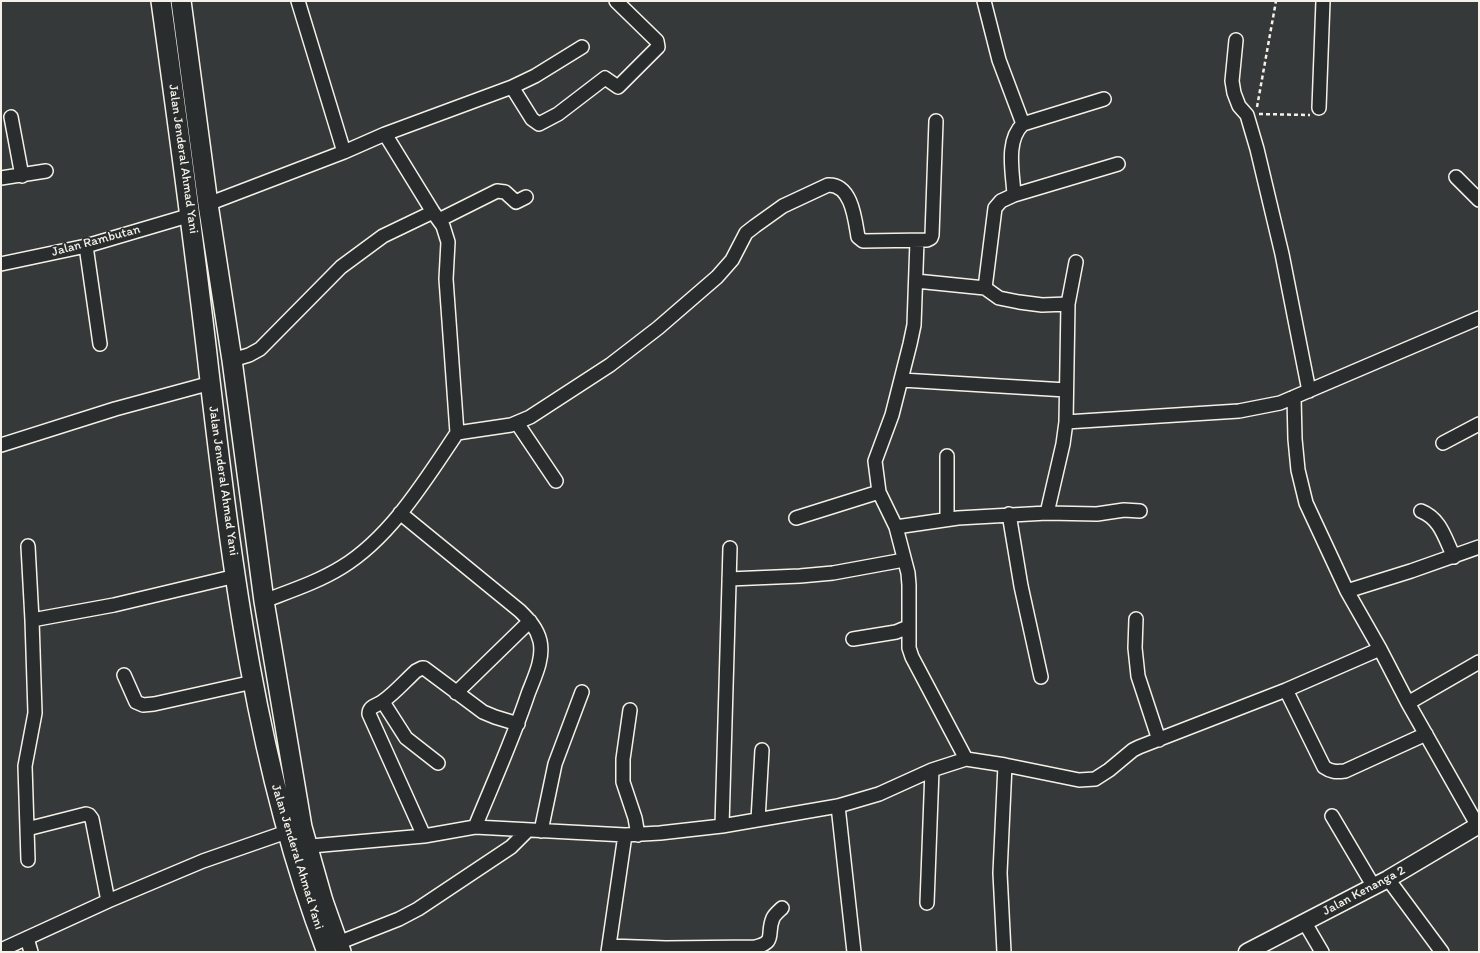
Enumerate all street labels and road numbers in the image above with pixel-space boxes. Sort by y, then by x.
street label: Jalan Jenderal Ahmad Yani [165,83,201,235]
street label: Jalan Rambutan [50,222,142,260]
street label: Jalan Jenderal Ahmad Yani [205,405,241,557]
street label: Jalan Jenderal Ahmad Yani [267,783,327,931]
street label: Jalan Kenanga 2 [1320,863,1408,919]

